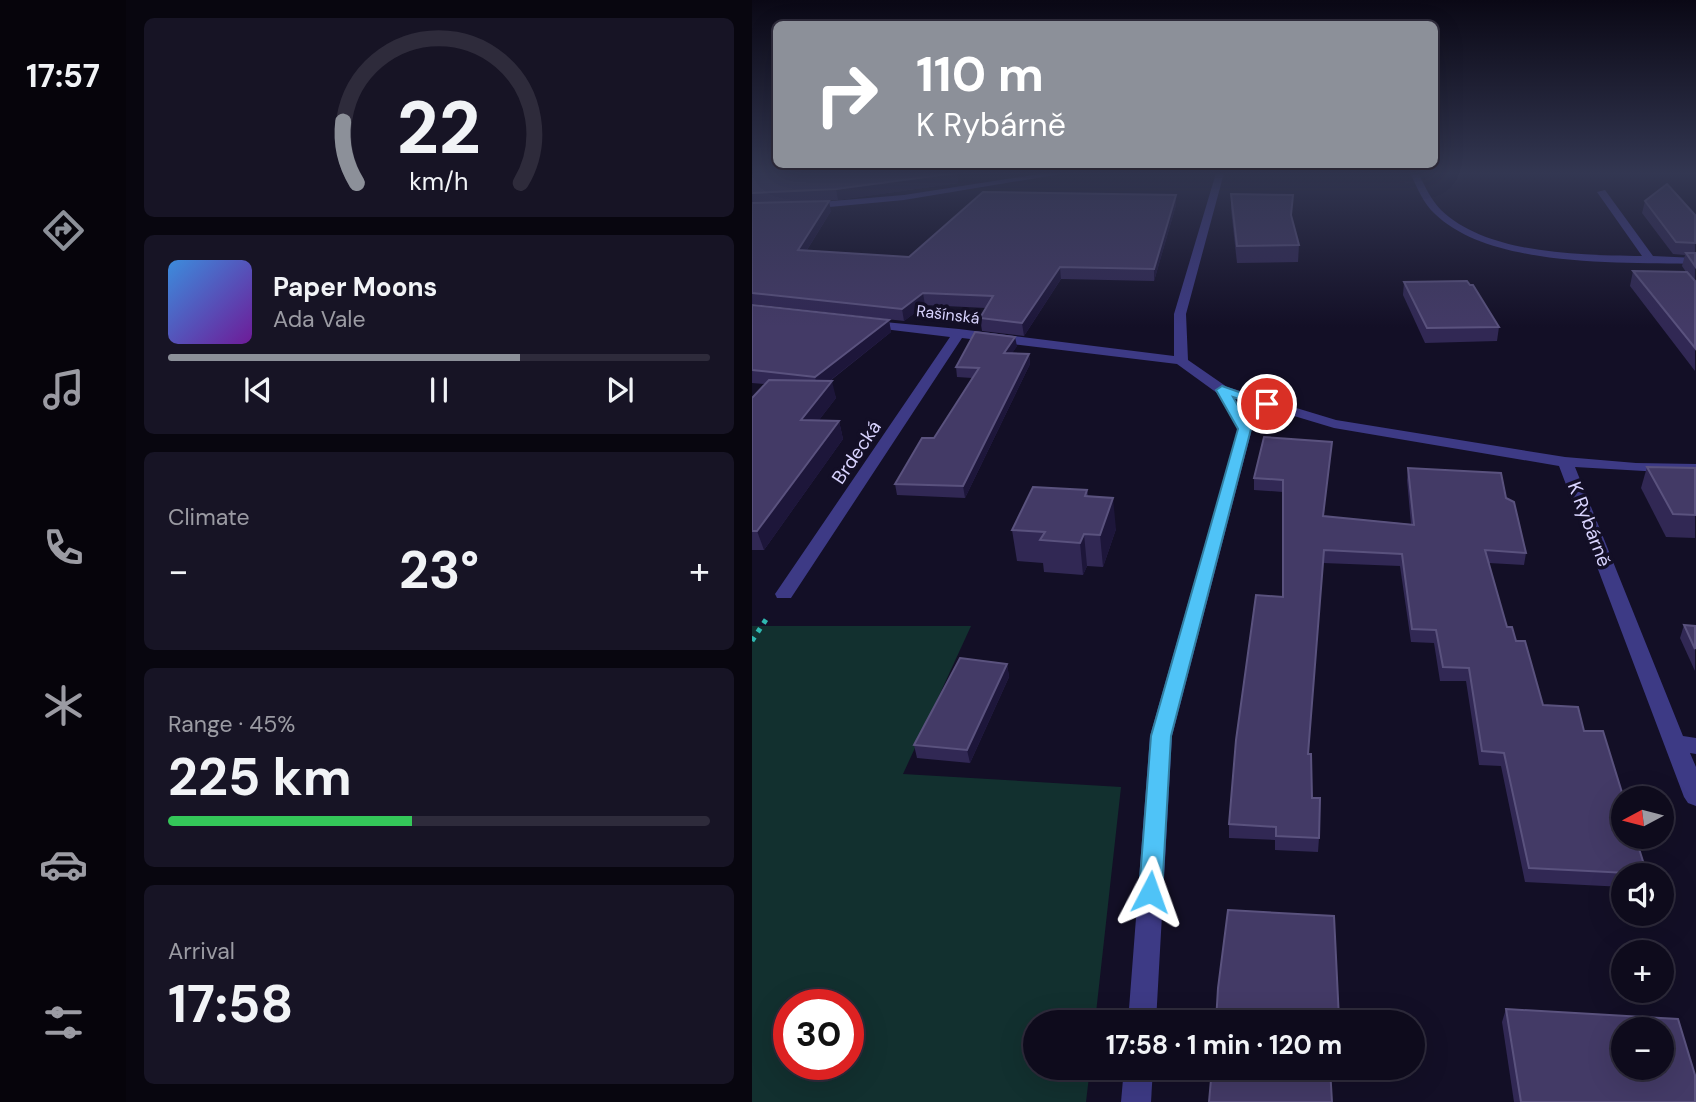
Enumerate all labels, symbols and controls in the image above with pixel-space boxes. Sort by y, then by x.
text: 110 m [916,42,1044,106]
icon: right [801,49,892,140]
text: 17:57 [26,55,100,97]
text: 22 [397,82,481,177]
text: K Rybárně [916,104,1066,146]
text: km/h [409,165,469,198]
icon: directions [39,206,88,255]
text: Paper Moons [273,270,437,304]
street label: Rašínská [915,300,981,329]
text: Ada Vale [273,304,366,334]
icon: music [39,365,88,414]
icon: previous [239,371,277,409]
icon: pause [420,371,458,409]
icon: next [601,371,639,409]
pin [1237,374,1297,434]
icon: arrive [1248,385,1286,423]
street label: Brdecká [826,416,887,489]
street label: K Rybárně [1562,478,1617,570]
text: Climate [168,502,250,532]
icon: phone [39,523,88,572]
text: 23° [399,536,479,604]
text: − [168,546,189,596]
text: + [689,546,710,596]
icon: climate [39,681,88,730]
text: Range · 45% [168,709,295,739]
text: 225 km [168,743,352,811]
north arrow [1611,786,1674,849]
map controls [1611,786,1674,1080]
icon: car [39,840,88,889]
position arrow [1113,855,1187,929]
button: sound [1611,863,1674,926]
text: Arrival [168,936,235,966]
button: + [1611,940,1674,1003]
text: 17:58 [168,970,293,1038]
speed limit sign: 30 [773,989,864,1080]
icon: filters [39,998,88,1047]
button: − [1611,1017,1674,1080]
text: 17:58 · 1 min · 120 m [1106,1028,1342,1062]

